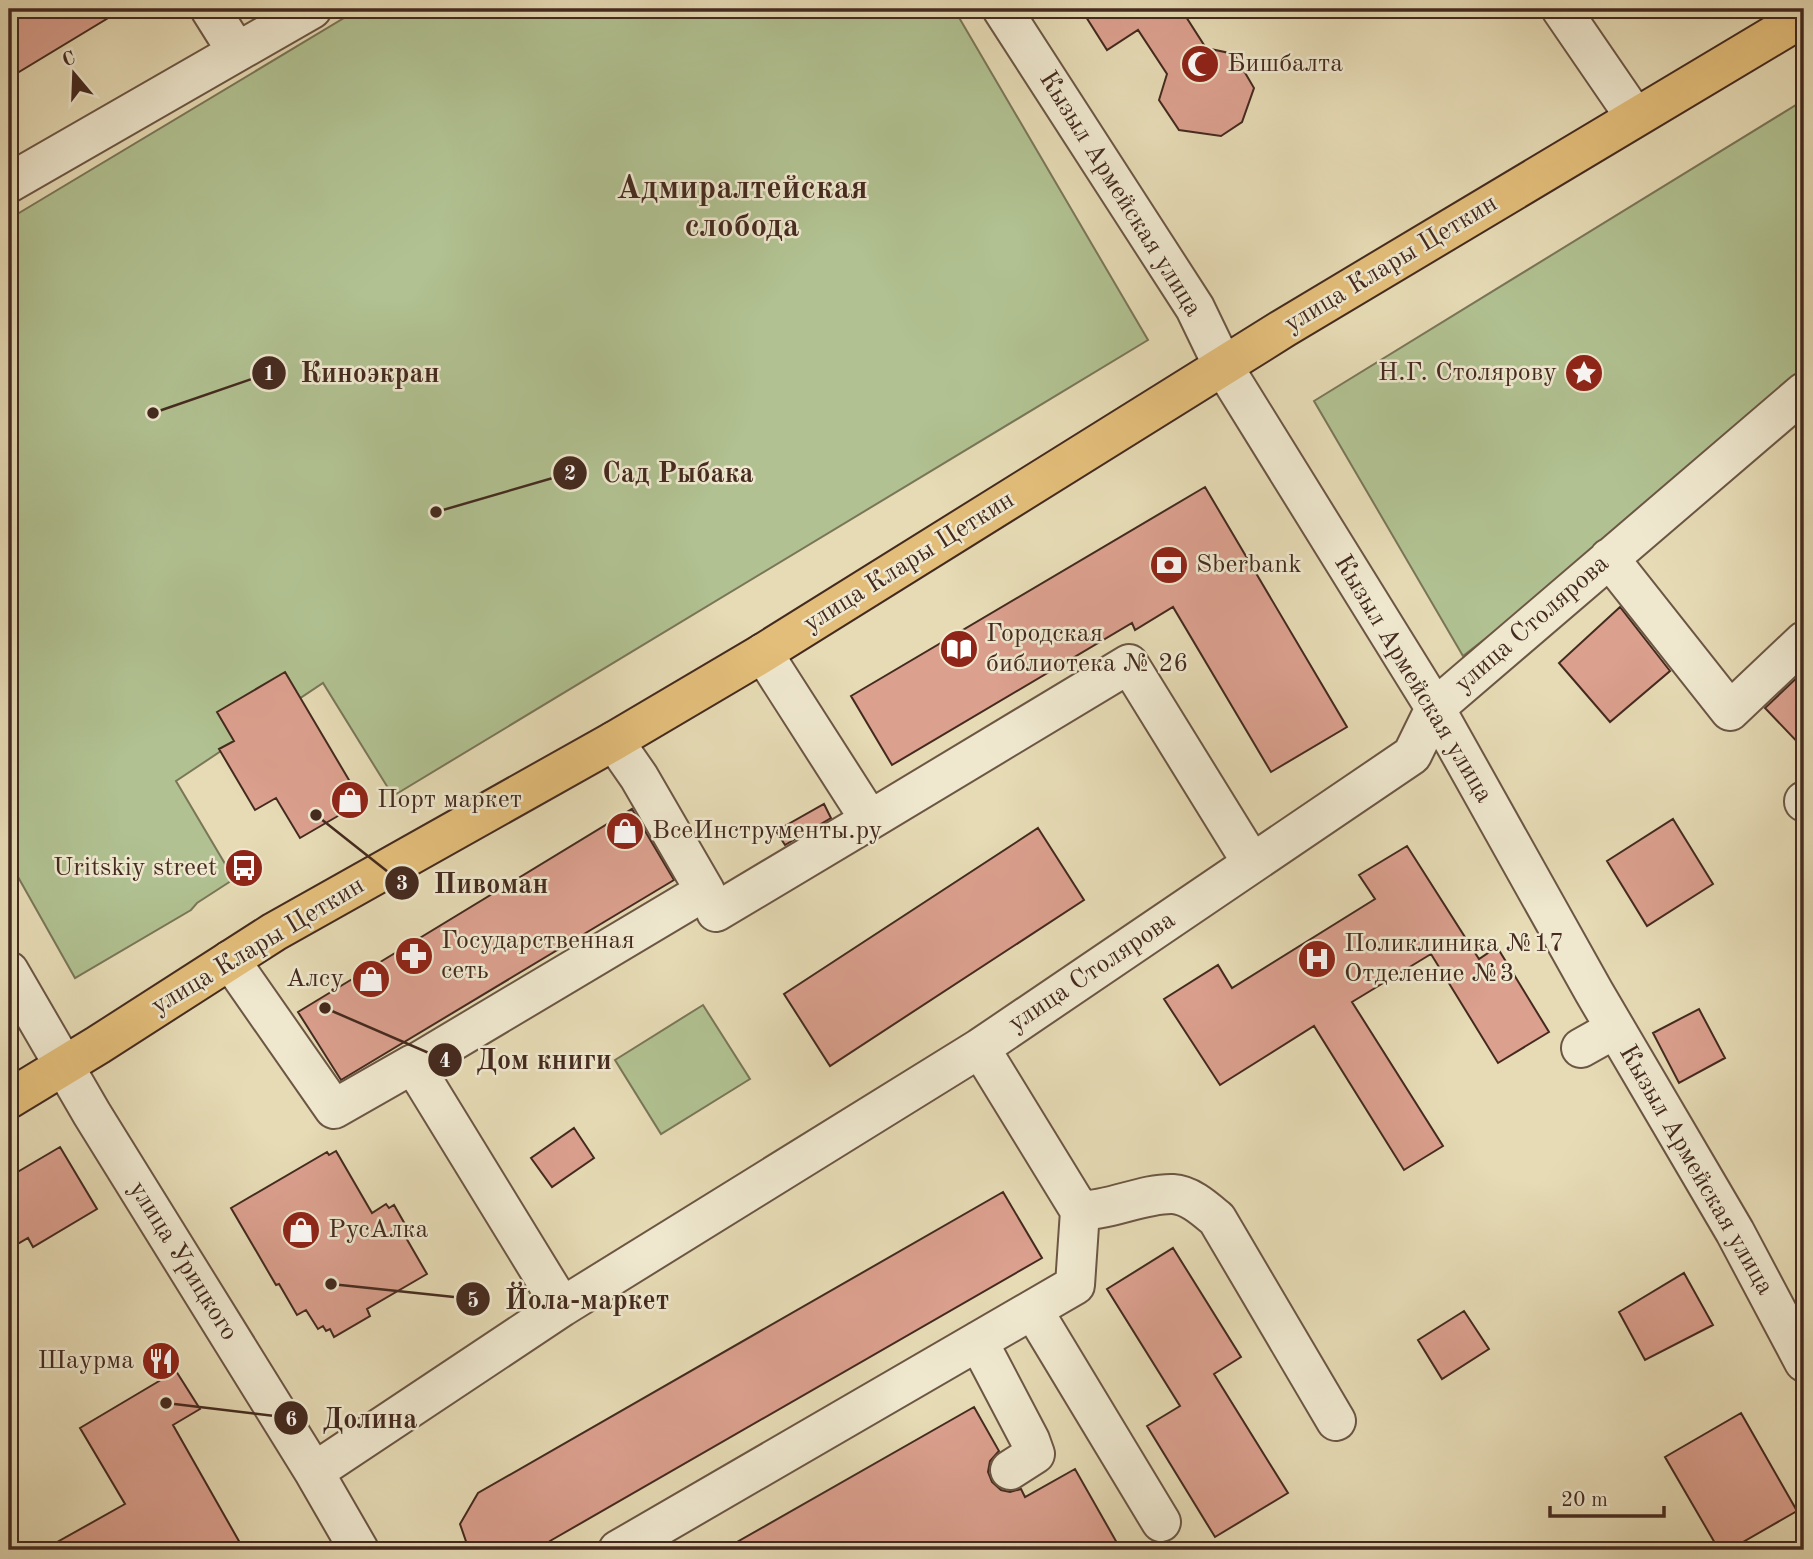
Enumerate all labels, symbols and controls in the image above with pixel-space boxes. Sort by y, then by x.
north arrow [38,38,108,108]
mosque icon: Бишбалта [1179,43,1221,85]
text: С [60,49,78,71]
place label: Бишбалта [1227,51,1343,77]
street label: Кызыл Армейская улица [1034,67,1206,321]
district label: Адмиралтейская слобода [616,173,868,244]
street label: улица Клары Цеткин [1280,190,1502,338]
callout: Киноэкран [252,348,454,397]
place icon: Н.Г. Столярову [1563,352,1605,394]
text: Киноэкран [300,360,440,389]
place label: Н.Г. Столярову [1378,360,1557,386]
text: 1 [263,364,275,385]
callout: Сад Рыбака [553,448,767,497]
text: Сад Рыбака [602,460,754,489]
text: 2 [564,464,576,485]
street label: улица Клары Цеткин [799,487,1019,637]
bank icon: Sberbank [1148,544,1190,586]
street label: улица Столярова [1450,550,1614,698]
street label: Кызыл Армейская улица [1329,551,1497,807]
place label: Sberbank [1196,552,1302,578]
place label: Городская библиотека № 26 [986,621,1188,677]
library icon: Городская библиотека № 26 [938,628,980,670]
shop icon: Порт маркет [329,779,371,821]
place label: Порт маркет [377,787,522,813]
shop icon: ВсеИнструменты.ру [604,810,646,852]
place label: ВсеИнструменты.ру [652,818,882,844]
bus stop icon: Uritskiy street [223,847,265,889]
place label: Uritskiy street [53,855,217,881]
callout: Пивоман [384,858,562,907]
street label: улица Клары Цеткин [147,872,369,1020]
text: Пивоман [434,872,548,900]
text: 3 [396,874,408,895]
street label: улица Столярова [1004,907,1180,1037]
place label: Государственная сеть [441,928,635,984]
place label: Поликлиника №17 Отделение №3 [1344,931,1564,987]
pharmacy icon: Государственная сеть [393,935,435,977]
hospital icon: Поликлиника №17 Отделение №3 [1296,938,1338,980]
shop icon: Алсу [350,958,392,1000]
place label: Алсу [286,966,344,992]
callout: Дом книги [427,1035,626,1084]
street label: Кызыл Армейская улица [1614,1041,1778,1299]
text: Дом книги [476,1048,612,1076]
text: 4 [439,1051,451,1072]
street label: улица Урицкого [124,1177,242,1345]
shop icon: РусАлка [280,1209,322,1251]
place label: РусАлка [328,1217,429,1243]
callout: Йола-маркет [456,1275,683,1324]
text: Йола-маркет [505,1281,669,1316]
text: 5 [467,1291,479,1312]
restaurant icon: Шаурма [140,1340,182,1382]
place label: Шаурма [37,1348,134,1374]
callout: Долина [274,1394,432,1443]
text: Долина [323,1407,417,1435]
text: 6 [285,1410,297,1431]
scale bar [1550,1475,1664,1519]
text: 20 m [1561,1490,1608,1511]

